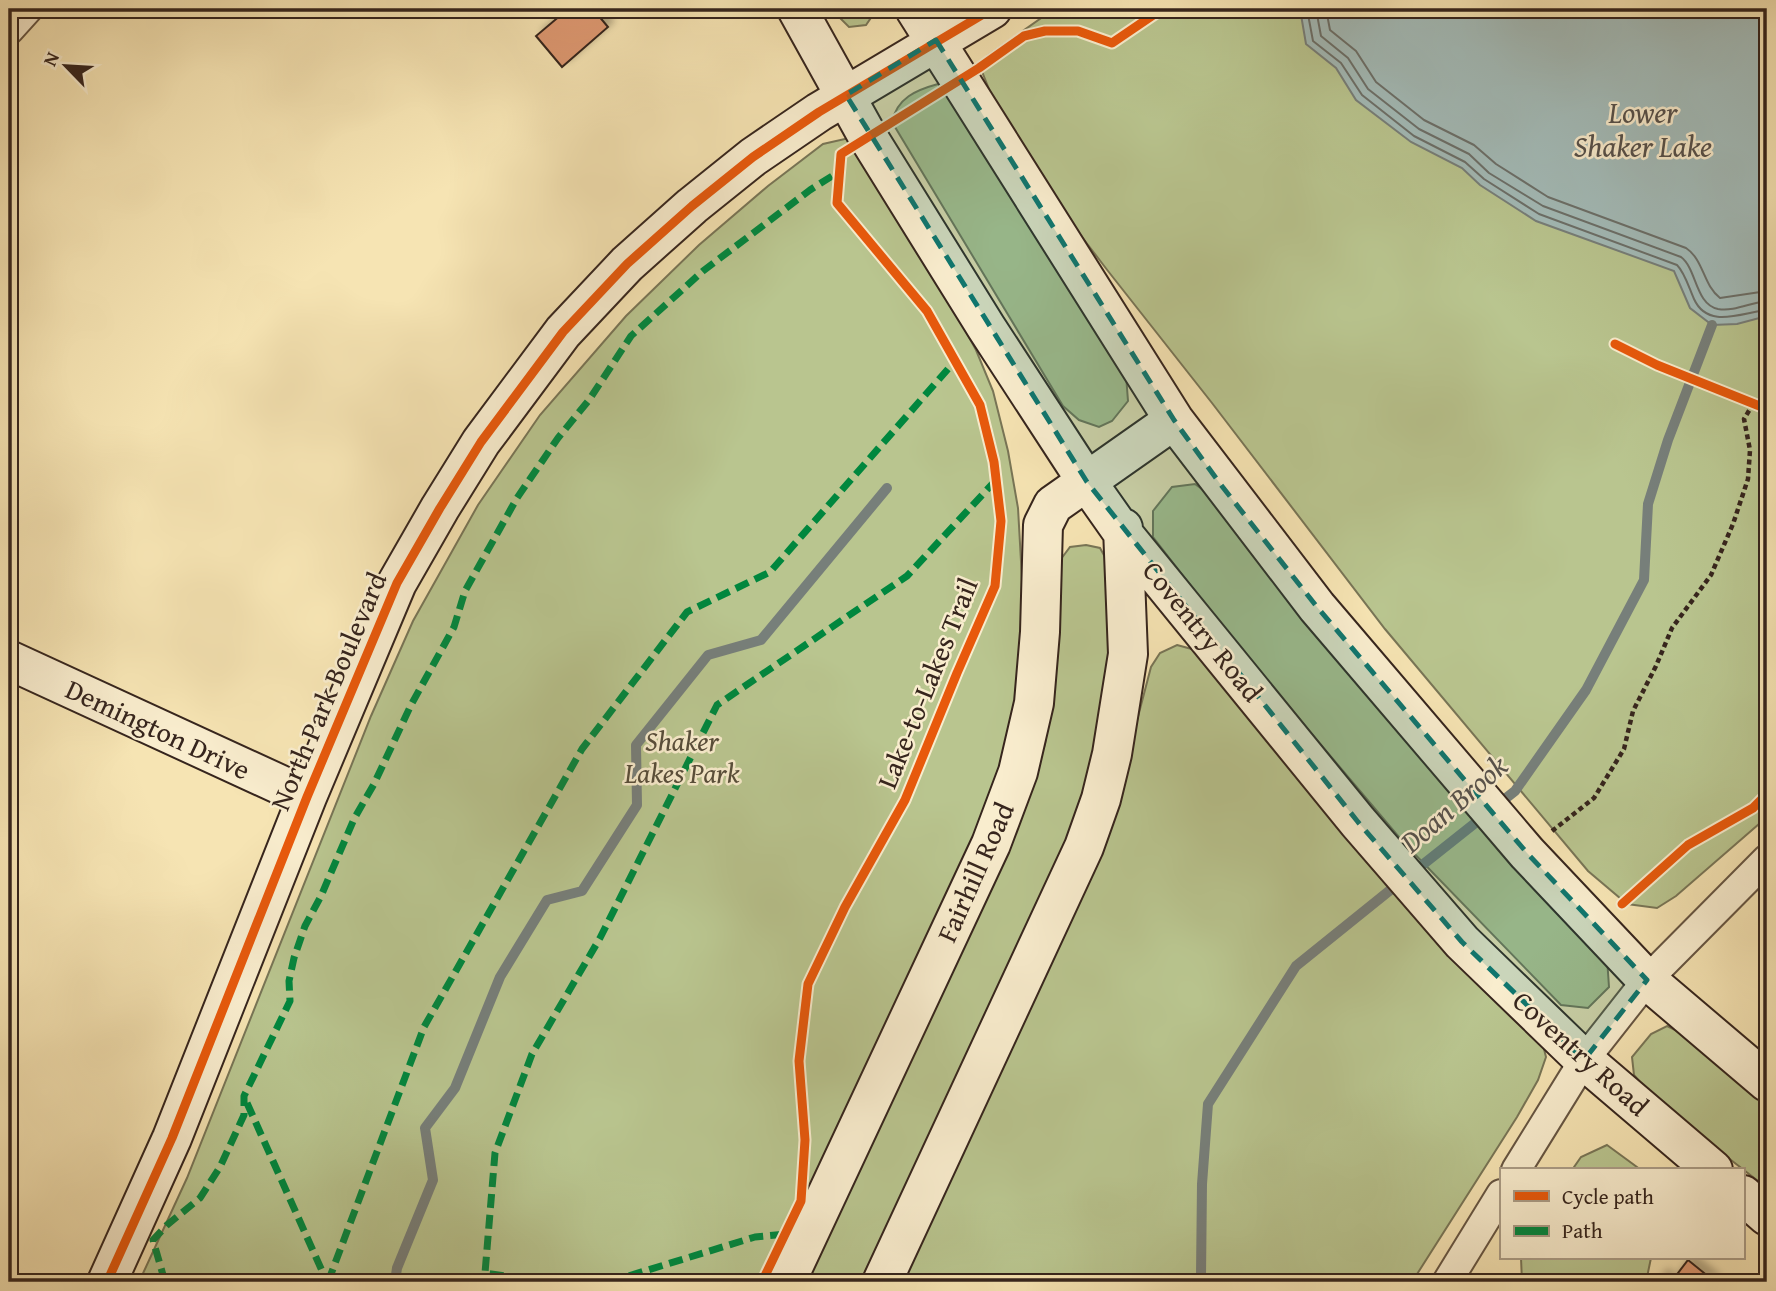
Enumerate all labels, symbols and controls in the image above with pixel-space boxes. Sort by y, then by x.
north arrow [32,32,102,102]
text: N [35,47,66,70]
water label: Lower Shaker Lake [1574,90,1712,168]
street label: Coventry Road [1134,551,1273,710]
street label: North Park Boulevard [259,565,396,816]
street label: Lake-to-Lakes Trail [866,571,988,794]
street label: Demington Drive [59,668,257,789]
park label: Shaker Lakes Park [623,720,740,793]
water label: Doan Brook [1389,744,1517,863]
street label: Fairhill Road [925,795,1024,948]
street label: Coventry Road [1504,980,1659,1125]
legend [1500,1168,1744,1260]
text: Cycle path [1562,1181,1654,1212]
text: Path [1562,1215,1603,1246]

